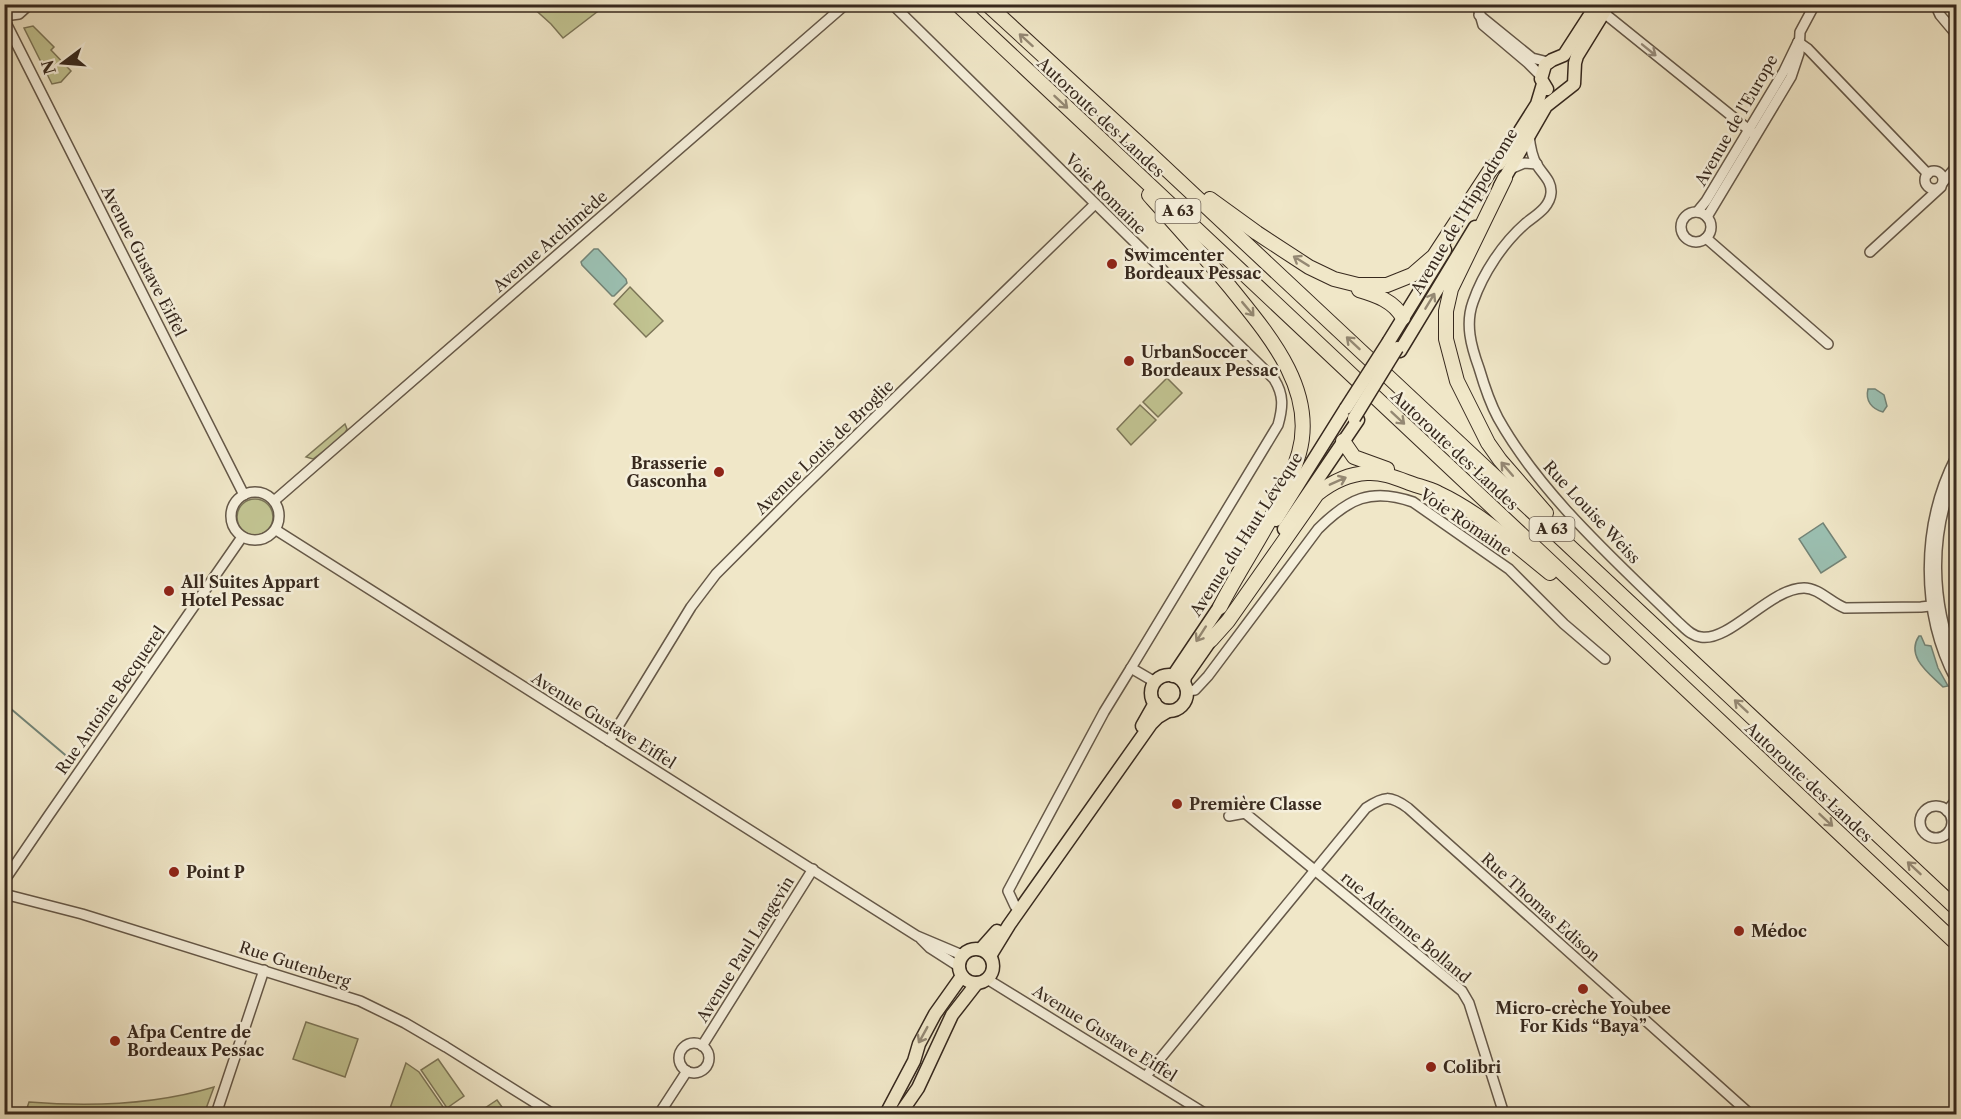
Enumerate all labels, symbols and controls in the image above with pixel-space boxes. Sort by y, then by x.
north arrow [33,33,93,93]
one-way arrow [1019,34,1034,48]
one-way arrow [1641,44,1657,57]
street label: Avenue de l'Europe [1690,51,1782,190]
street label: Autoroute des Landes [1033,52,1169,181]
text: N [37,58,60,77]
one-way arrow [1054,95,1069,109]
street label: Avenue de l'Hippodrome [1406,124,1522,299]
street label: Voie Romaine [1061,149,1151,239]
street label: Avenue Gustave Eiffel [97,181,191,340]
street label: Avenue Archimède [488,186,611,297]
road number: A 63 [1156,199,1200,223]
place label: Swimcenter Bordeaux Pessac [1124,245,1261,283]
one-way arrow [1293,255,1310,267]
marker: Swimcenter Bordeaux Pessac [1105,257,1119,271]
one-way arrow [1425,293,1437,310]
one-way arrow [1241,301,1254,317]
one-way arrow [1346,336,1361,351]
place label: UrbanSoccer Bordeaux Pessac [1141,342,1278,380]
marker: UrbanSoccer Bordeaux Pessac [1122,354,1136,368]
street label: Avenue Louis de Broglie [750,376,897,519]
street label: Autoroute des Landes [1387,385,1523,514]
one-way arrow [1390,411,1405,426]
street label: Avenue du Haut Lévèque [1185,448,1307,621]
place label: Brasserie Gasconha [627,453,708,491]
street label: Rue Louise Weiss [1539,456,1645,568]
one-way arrow [1500,462,1514,477]
marker: Brasserie Gasconha [712,465,726,479]
one-way arrow [1328,475,1346,486]
street label: Voie Romaine [1415,483,1516,560]
road number: A 63 [1530,517,1574,541]
place label: All Suites Appart Hotel Pessac [180,572,320,610]
marker: All Suites Appart Hotel Pessac [162,584,176,598]
street label: Rue Antoine Becquerel [51,622,169,778]
one-way arrow [1195,626,1208,643]
street label: Avenue Gustave Eiffel [527,667,680,773]
one-way arrow [1734,699,1749,713]
street label: Autoroute des Landes [1741,717,1877,846]
place label: Première Classe [1189,794,1322,814]
marker: Première Classe [1170,797,1184,811]
one-way arrow [1818,813,1833,828]
street label: Rue Thomas Edison [1477,848,1605,966]
one-way arrow [1906,861,1921,875]
place label: Point P [186,862,245,882]
marker: Point P [167,865,181,879]
street label: rue Adrienne Bolland [1337,867,1475,987]
street label: Avenue Paul Langevin [691,872,798,1027]
place label: Médoc [1751,921,1807,941]
marker: Médoc [1732,924,1746,938]
street label: Rue Gutenberg [237,937,354,992]
street label: Avenue Gustave Eiffel [1028,980,1181,1086]
marker: Micro-crèche Youbee For Kids “Baya” [1576,982,1590,996]
place label: Micro-crèche Youbee For Kids “Baya” [1495,998,1671,1036]
place label: Afpa Centre de Bordeaux Pessac [126,1022,264,1060]
one-way arrow [917,1025,928,1043]
marker: Afpa Centre de Bordeaux Pessac [108,1034,122,1048]
place label: Colibri [1443,1057,1502,1077]
marker: Colibri [1424,1060,1438,1074]

